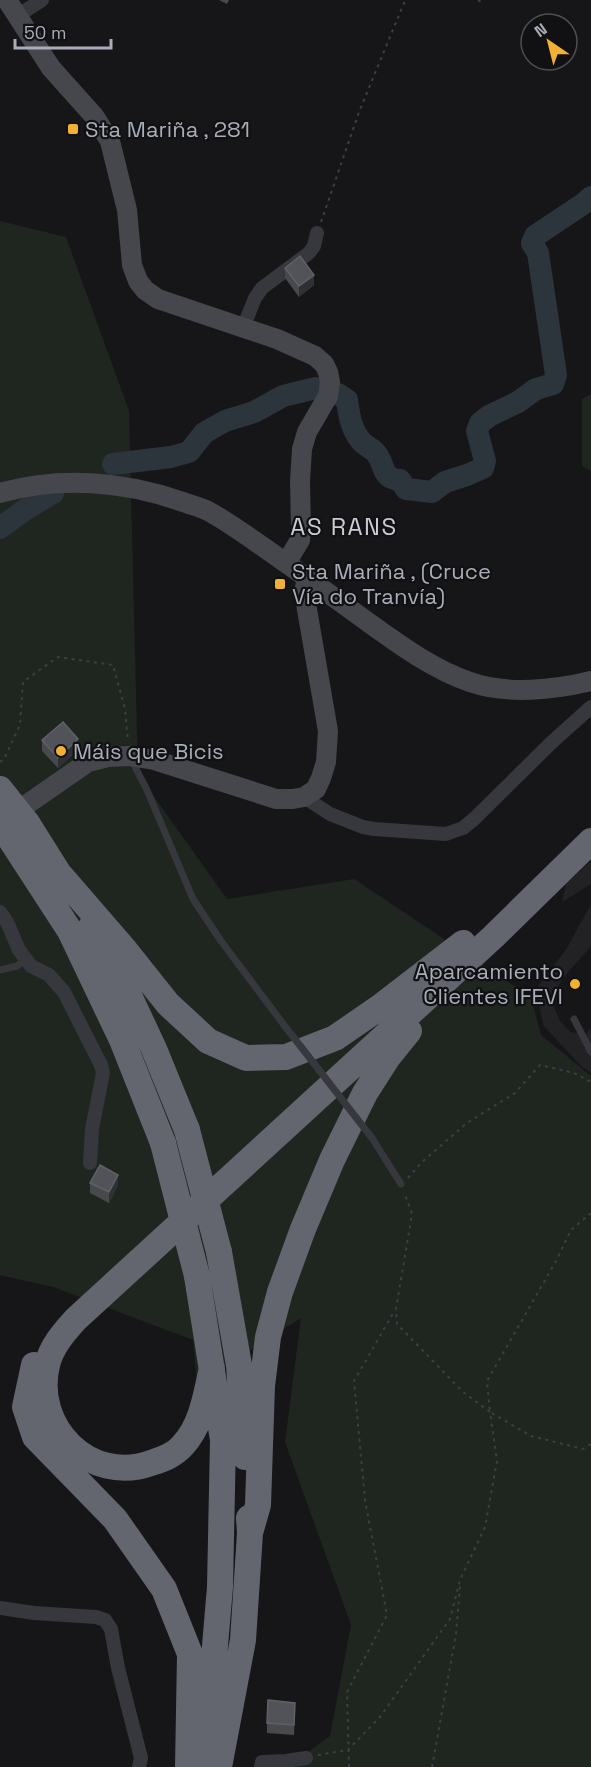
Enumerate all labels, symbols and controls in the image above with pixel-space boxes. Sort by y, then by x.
scale bar [15,12,111,50]
north arrow [519,12,579,72]
text: N [530,18,551,42]
text: 50 m [24,21,66,44]
place label: Sta Mariña , 281 [85,115,250,143]
marker: Sta Mariña , 281 [66,122,80,136]
district label: AS RANS [290,511,398,542]
place label: Sta Mariña , (Cruce Vía do Tranvía) [292,557,491,610]
marker: Sta Mariña , (Cruce Vía do Tranvía) [273,577,287,591]
place label: Máis que Bicis [73,737,224,765]
marker: Máis que Bicis [54,744,68,758]
place label: Aparcamiento Clientes IFEVI [415,957,563,1010]
marker: Aparcamiento Clientes IFEVI [568,977,582,991]

